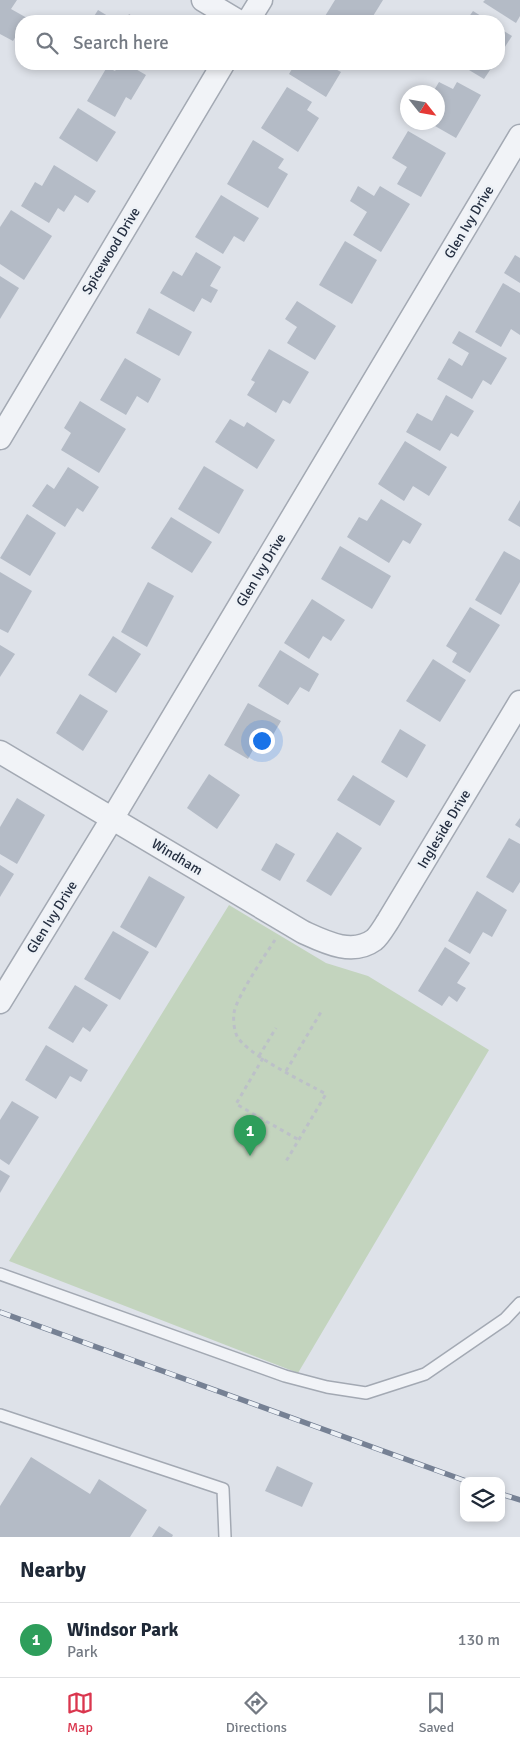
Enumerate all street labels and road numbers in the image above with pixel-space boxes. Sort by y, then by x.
street label: Glen Ivy Drive [441,182,497,262]
street label: Spicewood Drive [78,204,144,298]
street label: Glen Ivy Drive [233,530,289,610]
street label: Ingleside Drive [414,787,474,871]
street label: Windham [148,835,206,879]
street label: Glen Ivy Drive [23,878,81,956]

